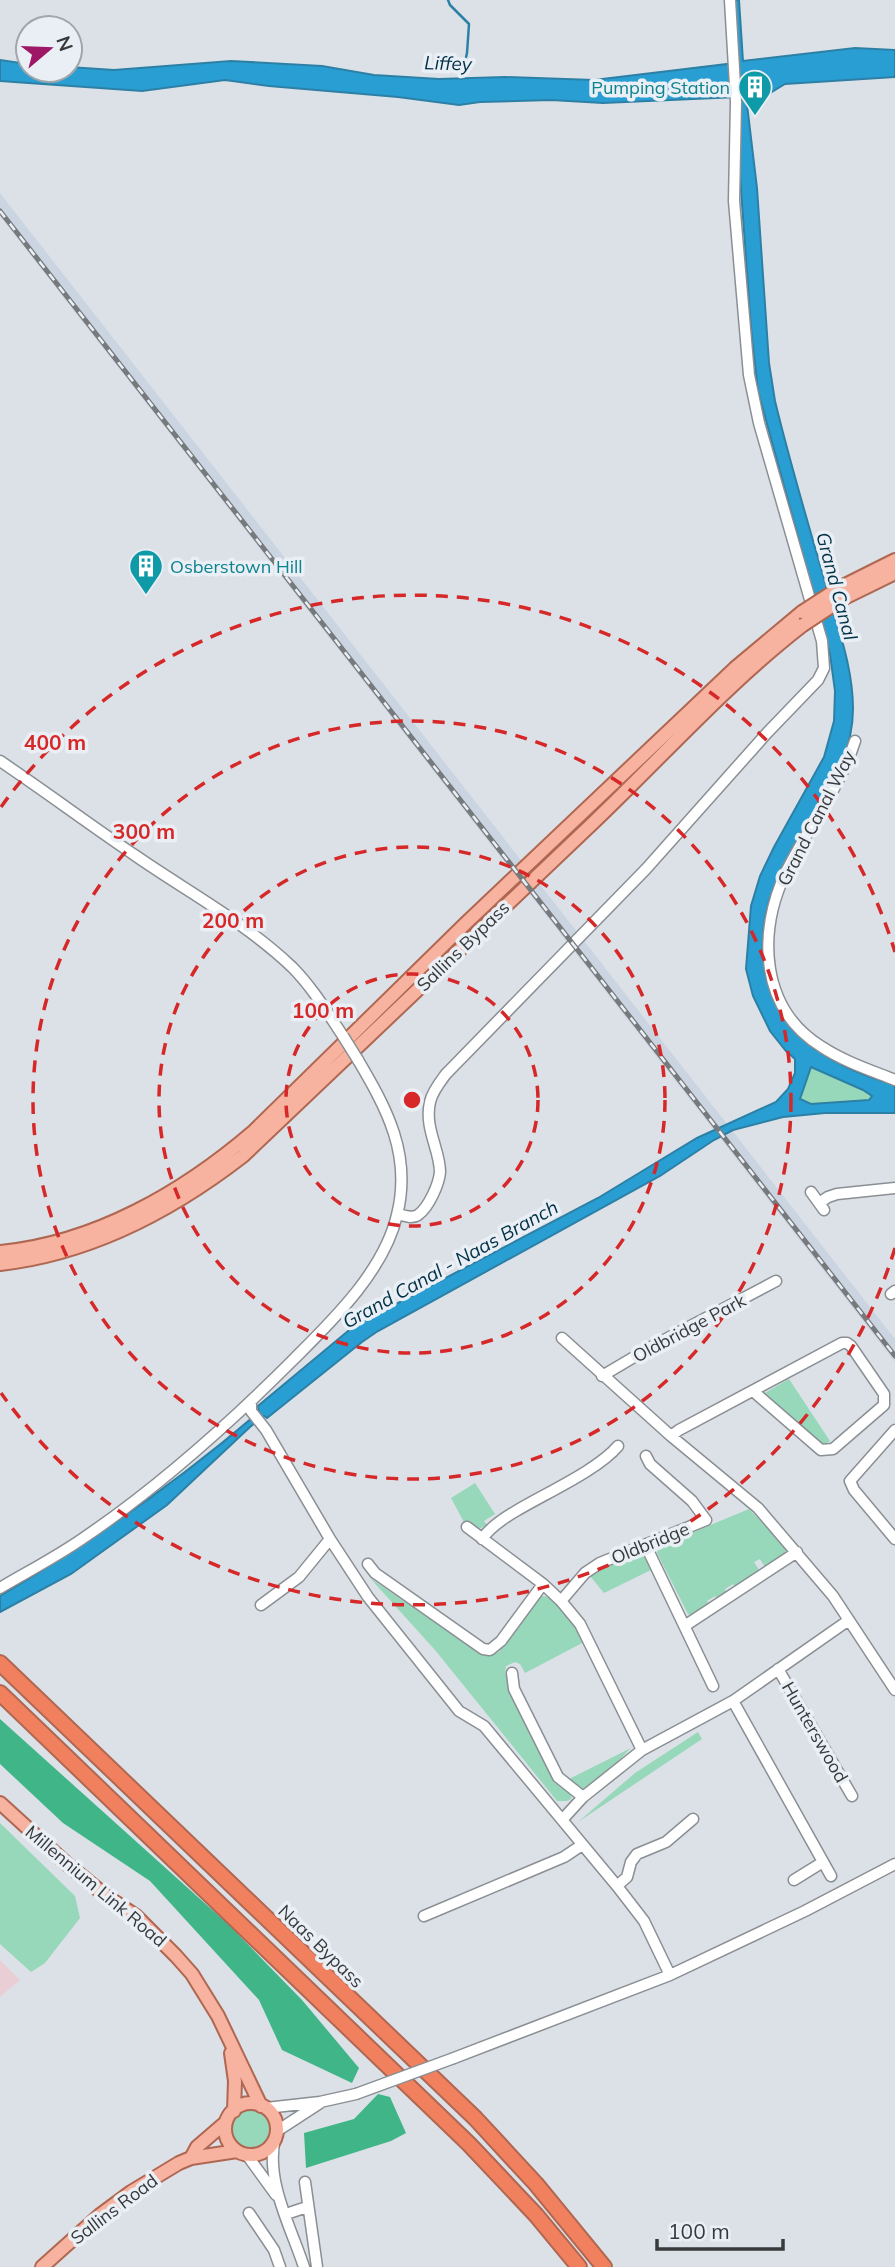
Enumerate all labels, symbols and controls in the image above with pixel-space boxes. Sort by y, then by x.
north arrow [14,14,84,84]
text: N [51,33,79,54]
water label: Liffey [424,50,473,76]
building icon: Pumping Station [736,68,774,117]
place label: Pumping Station [591,76,730,99]
water label: Grand Canal [811,529,863,643]
building icon: Osberstown Hill [127,547,165,596]
place label: Osberstown Hill [170,555,303,578]
text: 400 m [24,729,86,755]
street label: Grand Canal Way [772,746,860,890]
text: 300 m [113,818,175,844]
street label: Sallins Bypass [412,896,514,996]
text: 200 m [202,907,264,933]
text: 100 m [292,997,354,1023]
centre of rings [400,1088,424,1112]
water label: Grand Canal - Naas Branch [338,1195,562,1333]
street label: Oldbridge Park [629,1288,750,1367]
street label: Oldbridge [608,1517,692,1569]
street label: Hunterswood [777,1677,853,1787]
street label: Millennium Link Road [21,1820,171,1952]
street label: Naas Bypass [273,1900,369,1992]
street label: Sallins Road [66,2169,162,2249]
scale bar [657,2208,783,2252]
text: 100 m [668,2218,730,2244]

